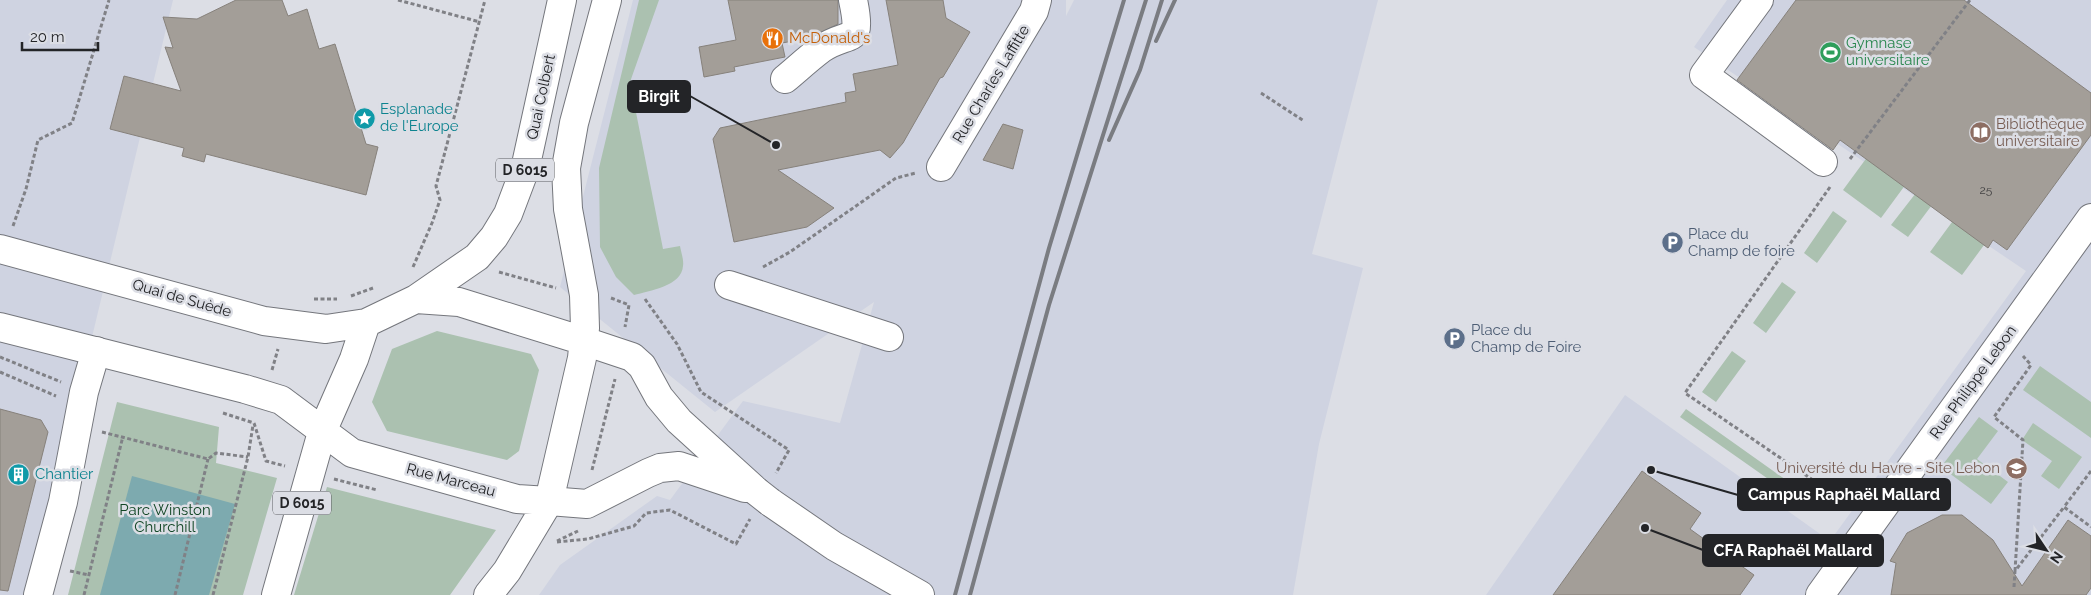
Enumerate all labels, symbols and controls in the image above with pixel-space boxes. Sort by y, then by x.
scale bar [22,20,99,52]
street label: Rue Charles Laffitte [949,22,1033,146]
restaurant icon: McDonald's [761,26,785,50]
text: 20 m [30,28,65,46]
place label: McDonald's [789,29,870,47]
place label: Gymnase universitaire [1846,34,1930,69]
sports icon: Gymnase universitaire [1818,40,1842,64]
street label: Quai Colbert [523,53,559,141]
callout: Birgit [628,81,690,112]
text: Birgit [638,87,680,106]
place label: Esplanade de l'Europe [380,100,459,135]
place icon: Esplanade de l'Europe [352,106,376,130]
place label: Bibliothèque universitaire [1996,115,2084,150]
library icon: Bibliothèque universitaire [1968,121,1992,145]
road number: D 6015 [496,158,554,182]
house number: 25 [1980,183,1993,197]
place label: Place du Champ de foire [1688,225,1795,260]
parking icon: Place du Champ de foire [1660,231,1684,255]
street label: Quai de Suède [130,275,234,321]
place label: Place du Champ de Foire [1471,321,1582,356]
street label: Rue Philippe Lebon [1926,322,2020,442]
parking icon: Place du Champ de Foire [1443,327,1467,351]
school or university icon: Université du Havre - Site Lebon [2004,456,2028,480]
street label: Rue Marceau [404,459,498,501]
place label: Université du Havre - Site Lebon [1776,459,2000,477]
building icon: Chantier [7,462,31,486]
place label: Chantier [35,465,94,483]
callout: Campus Raphaël Mallard [1738,479,1950,510]
text: Campus Raphaël Mallard [1748,485,1940,504]
road number: D 6015 [273,492,331,514]
park label: Parc Winston Churchill [119,501,211,536]
north arrow [2021,525,2071,575]
callout: CFA Raphaël Mallard [1703,535,1883,566]
text: CFA Raphaël Mallard [1714,541,1872,560]
text: N [2047,548,2066,566]

